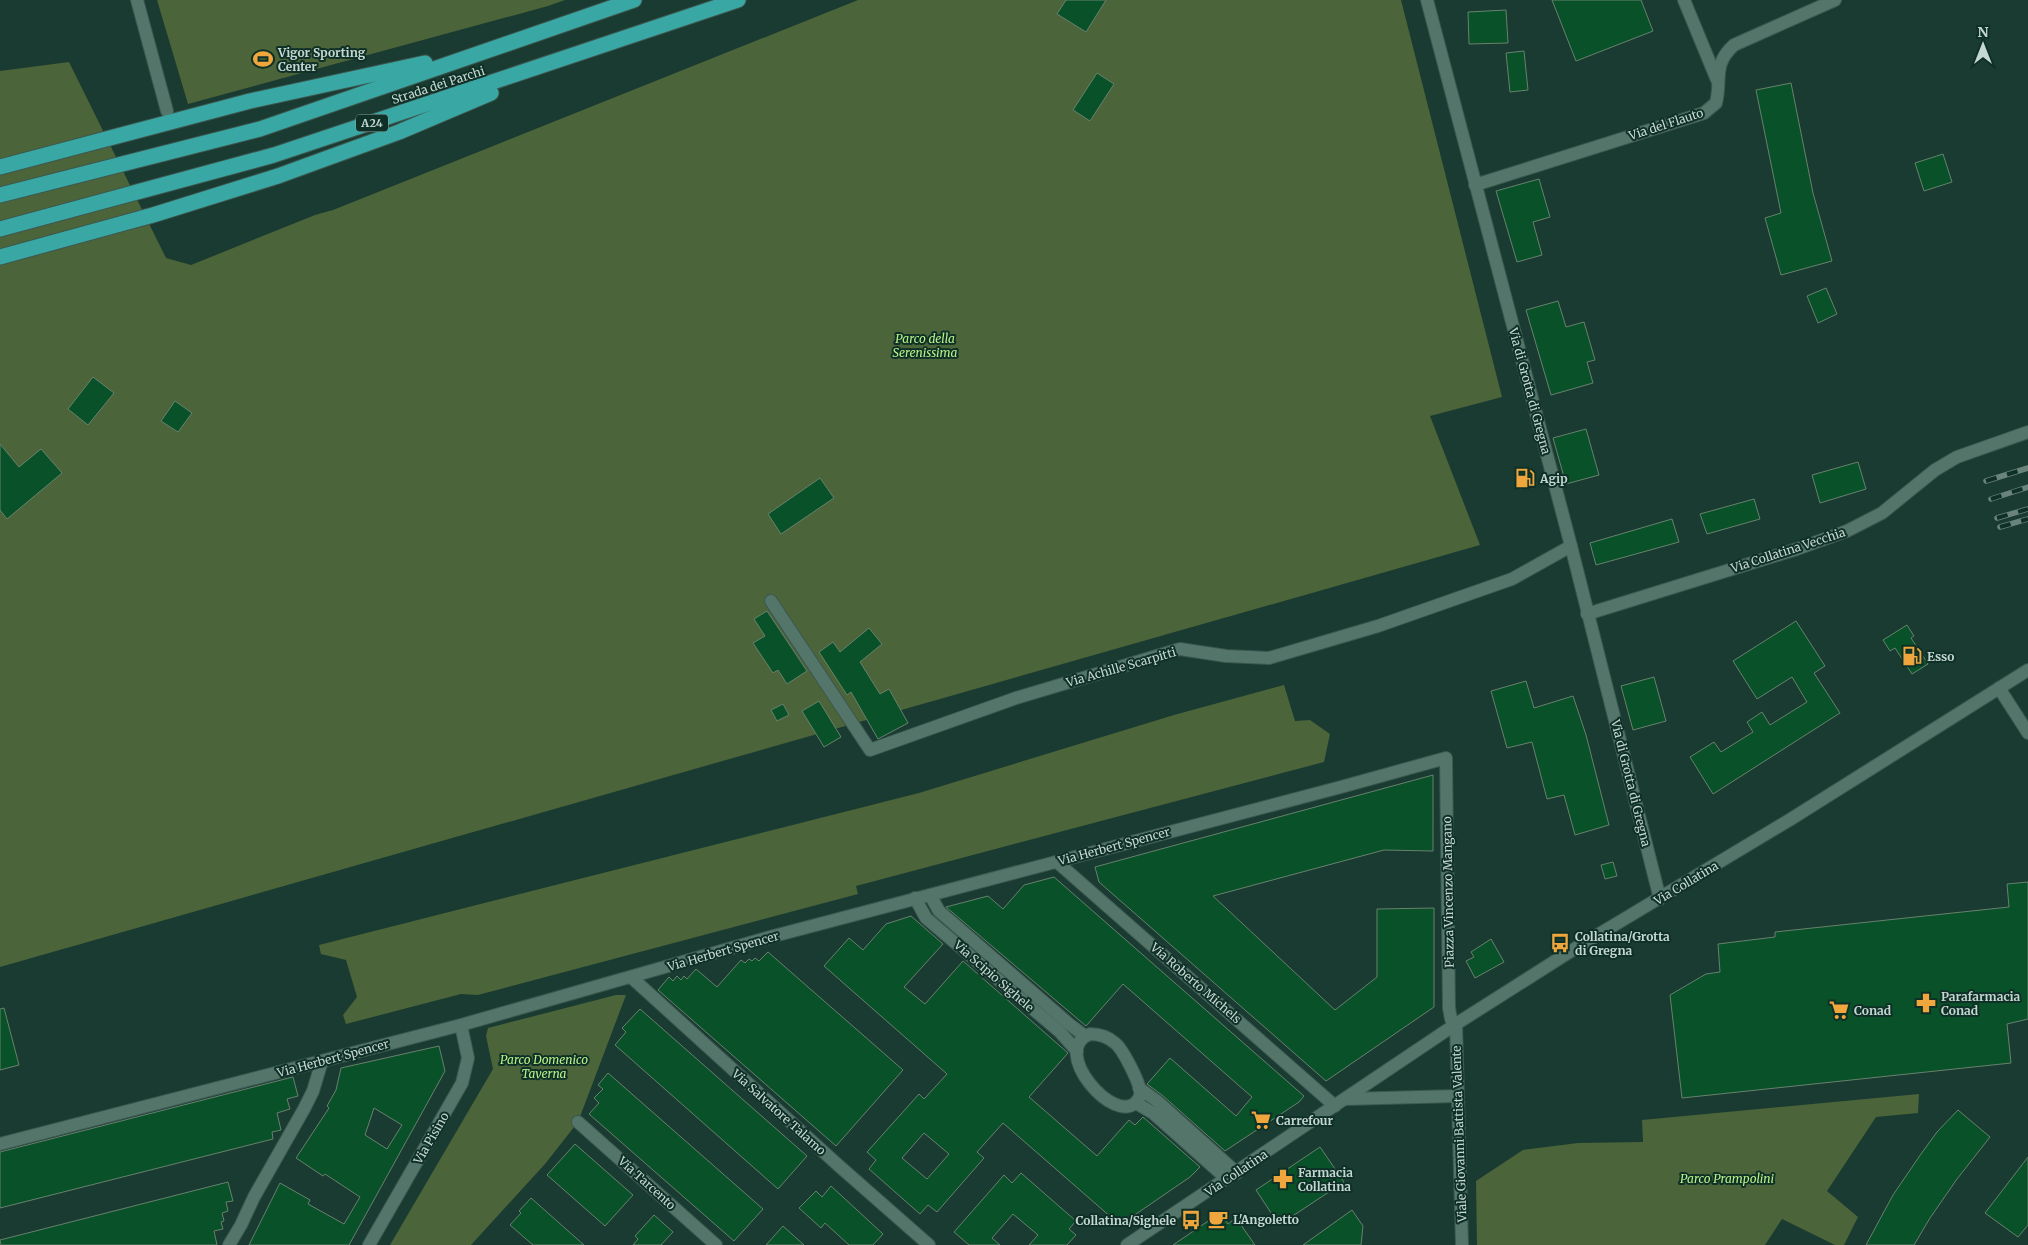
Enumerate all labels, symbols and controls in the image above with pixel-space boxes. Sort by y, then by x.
north arrow [1958,20,2008,70]
text: N [1977,23,1989,41]
place label: Vigor Sporting Center [277,45,366,74]
sports icon: Vigor Sporting Center [252,48,274,70]
street label: Strada dei Parchi [389,63,487,107]
street label: Via del Flauto [1626,105,1705,143]
road number: A24 [356,115,388,132]
street label: Via di Grotta di Gregna [1506,325,1554,456]
park label: Parco della Serenissima [893,331,958,360]
fuel station icon: Agip [1514,467,1536,489]
place label: Agip [1539,471,1568,486]
street label: Via Collatina Vecchia [1728,524,1848,576]
street label: Via Achille Scarpitti [1063,644,1178,690]
fuel station icon: Esso [1901,645,1923,667]
place label: Esso [1927,649,1954,664]
street label: Via di Grotta di Gregna [1608,717,1654,849]
street label: Piazza Vincenzo Mangano [1439,816,1457,968]
street label: Via Herbert Spencer [1055,824,1172,868]
street label: Via Collatina [1650,858,1721,909]
street label: Via Herbert Spencer [665,928,781,974]
place label: Collatina/Grotta di Gregna [1575,929,1670,958]
bus stop icon: Collatina/Grotta di Gregna [1549,932,1571,954]
street label: Via Scipio Sighele [950,937,1037,1015]
street label: Via Roberto Michels [1147,939,1244,1027]
place label: Parafarmacia Conad [1941,989,2021,1018]
pharmacy icon: Parafarmacia Conad [1915,992,1937,1014]
supermarket icon: Conad [1828,999,1850,1021]
place label: Conad [1854,1003,1892,1018]
street label: Via Herbert Spencer [274,1036,391,1080]
street label: Viale Giovanni Battista Valente [1448,1045,1470,1224]
park label: Parco Domenico Taverna [500,1052,588,1081]
street label: Via Salvatore Talamo [728,1065,829,1158]
street label: Via Pisino [410,1109,452,1167]
supermarket icon: Carrefour [1250,1109,1272,1131]
place label: Carrefour [1276,1113,1333,1128]
street label: Via Collatina [1201,1146,1271,1200]
street label: Via Tarcento [614,1153,679,1213]
place label: Farmacia Collatina [1298,1165,1353,1194]
pharmacy icon: Farmacia Collatina [1272,1168,1294,1190]
park label: Parco Prampolini [1680,1171,1775,1186]
cafe icon: L'Angoletto [1207,1208,1229,1230]
bus stop icon: Collatina/Sighele [1180,1209,1202,1231]
place label: L'Angoletto [1233,1212,1299,1227]
place label: Collatina/Sighele [1076,1213,1176,1228]

